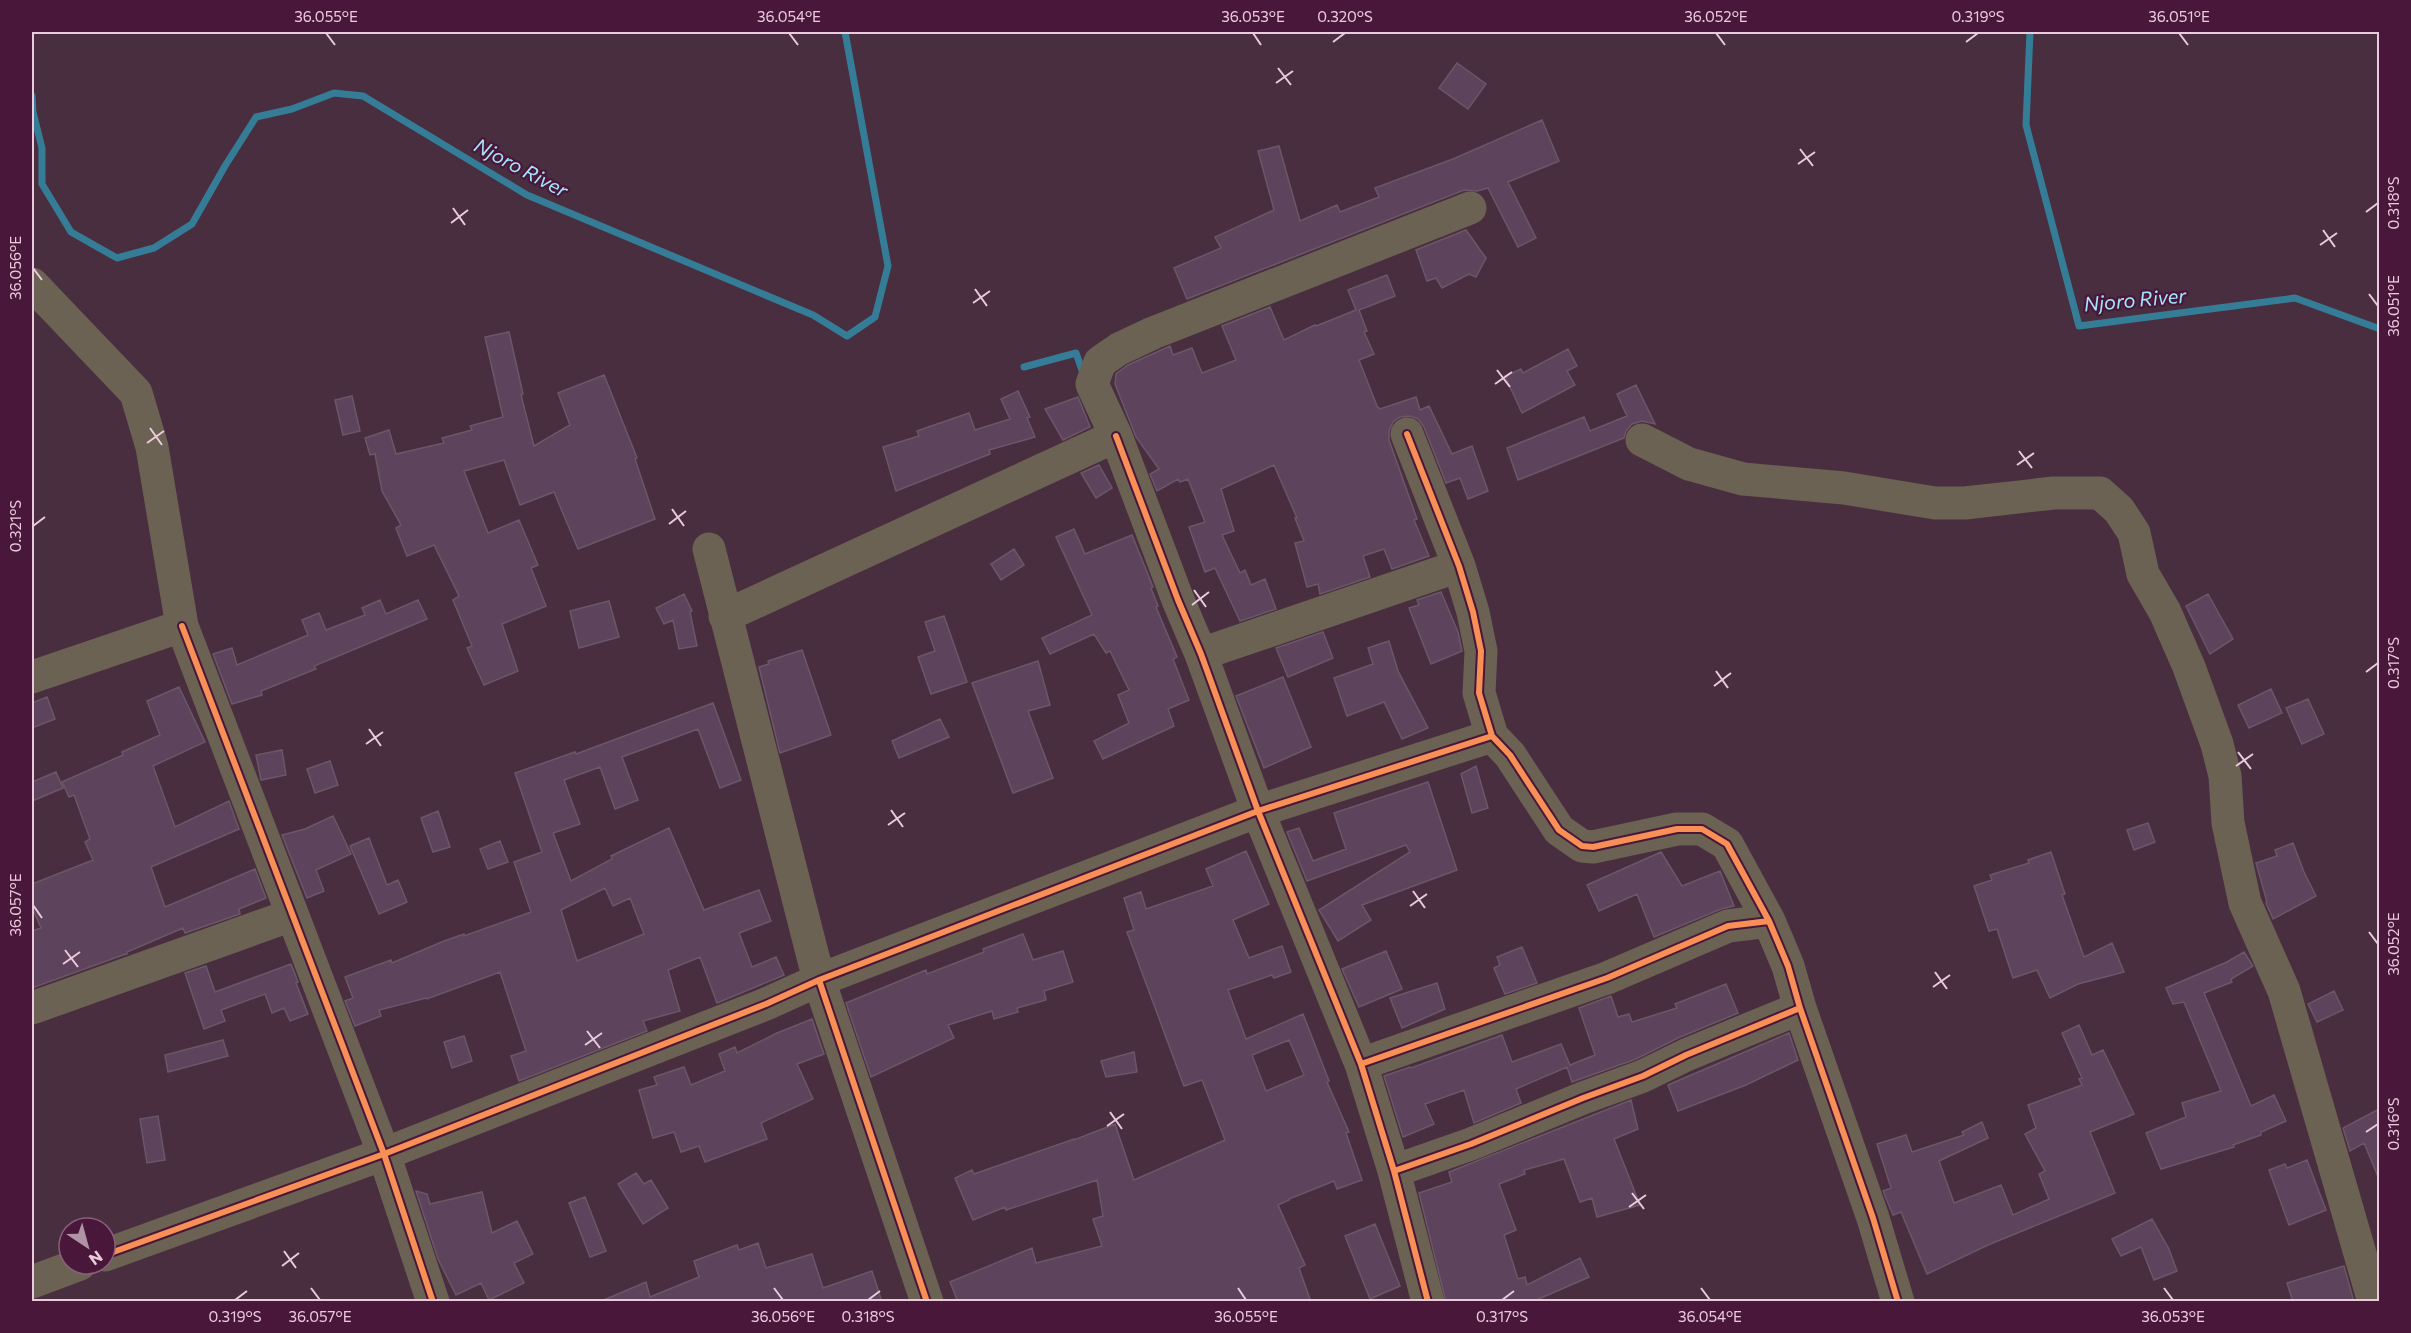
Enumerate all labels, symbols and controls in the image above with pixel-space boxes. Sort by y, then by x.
text: 36.055°E [294,7,358,25]
text: 36.054°E [757,7,821,25]
text: 36.053°E [1221,7,1285,25]
text: 0.320°S [1317,7,1373,25]
text: 36.052°E [1684,7,1748,25]
text: 0.319°S [1952,7,2005,25]
text: 36.051°E [2148,7,2210,25]
water label: Njoro River [470,132,573,202]
text: 0.318°S [2384,176,2402,229]
text: 36.056°E [6,236,24,300]
text: 36.051°E [2384,275,2402,337]
water label: Njoro River [2083,282,2188,315]
text: 0.321°S [6,500,24,552]
text: 0.317°S [2384,637,2402,689]
text: 36.057°E [6,873,24,937]
text: 36.052°E [2384,912,2402,976]
text: 0.316°S [2384,1097,2402,1150]
north arrow [57,1216,117,1276]
text: N [86,1247,107,1270]
text: 0.319°S [209,1307,262,1325]
text: 36.057°E [288,1307,352,1325]
text: 36.056°E [751,1307,815,1325]
text: 0.318°S [842,1307,895,1325]
text: 36.055°E [1214,1307,1278,1325]
text: 0.317°S [1476,1307,1528,1325]
text: 36.054°E [1678,1307,1742,1325]
text: 36.053°E [2141,1307,2205,1325]

